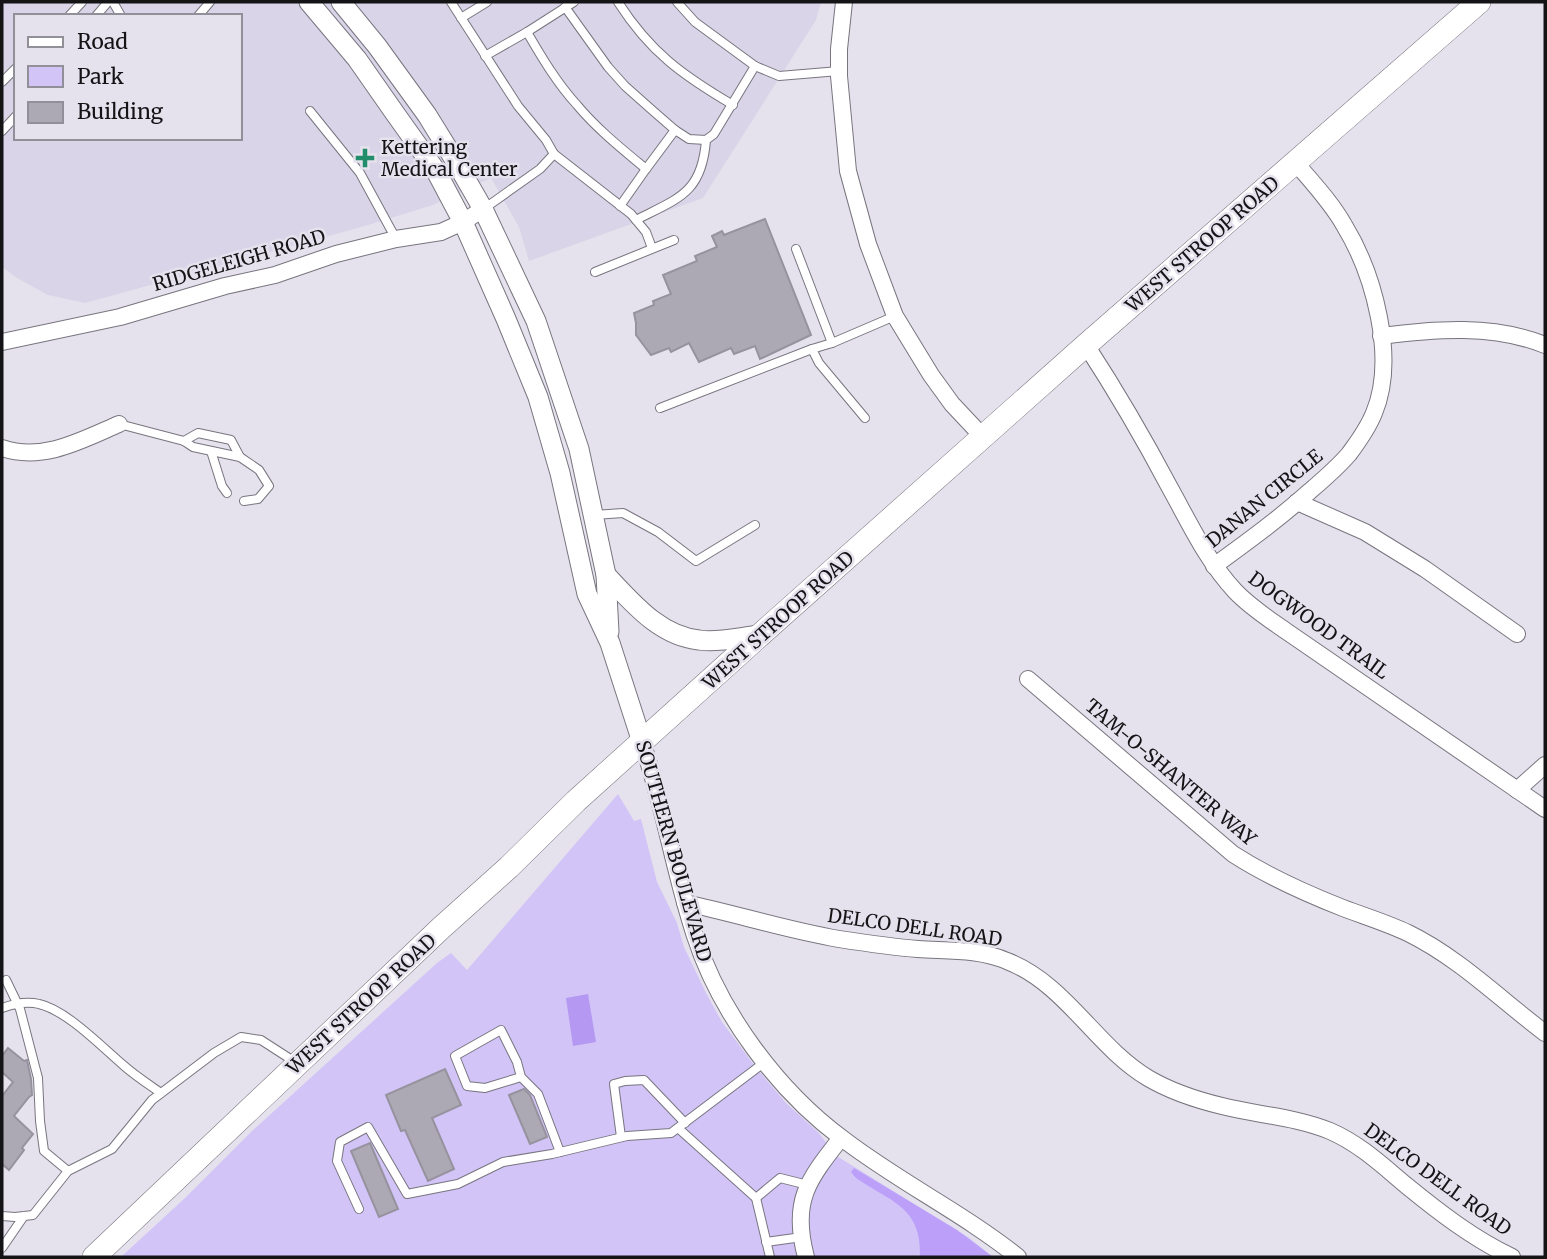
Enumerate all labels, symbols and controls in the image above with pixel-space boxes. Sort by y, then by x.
legend [14,14,242,140]
text: Road [77,28,128,55]
text: Park [77,63,124,90]
text: Building [77,98,164,125]
place label: Kettering Medical Center [381,135,518,181]
marker: Kettering Medical Center [355,148,375,168]
street label: WEST STROOP ROAD [1119,171,1284,318]
street label: RIDGELEIGH ROAD [150,224,328,296]
street label: DANAN CIRCLE [1201,444,1327,552]
street label: WEST STROOP ROAD [696,546,859,695]
street label: DOGWOOD TRAIL [1244,566,1394,684]
street label: TAM-O-SHANTER WAY [1081,693,1262,851]
street label: SOUTHERN BOULEVARD [631,738,717,964]
street label: DELCO DELL ROAD [826,903,1004,951]
street label: WEST STROOP ROAD [280,928,441,1080]
street label: DELCO DELL ROAD [1360,1118,1516,1240]

